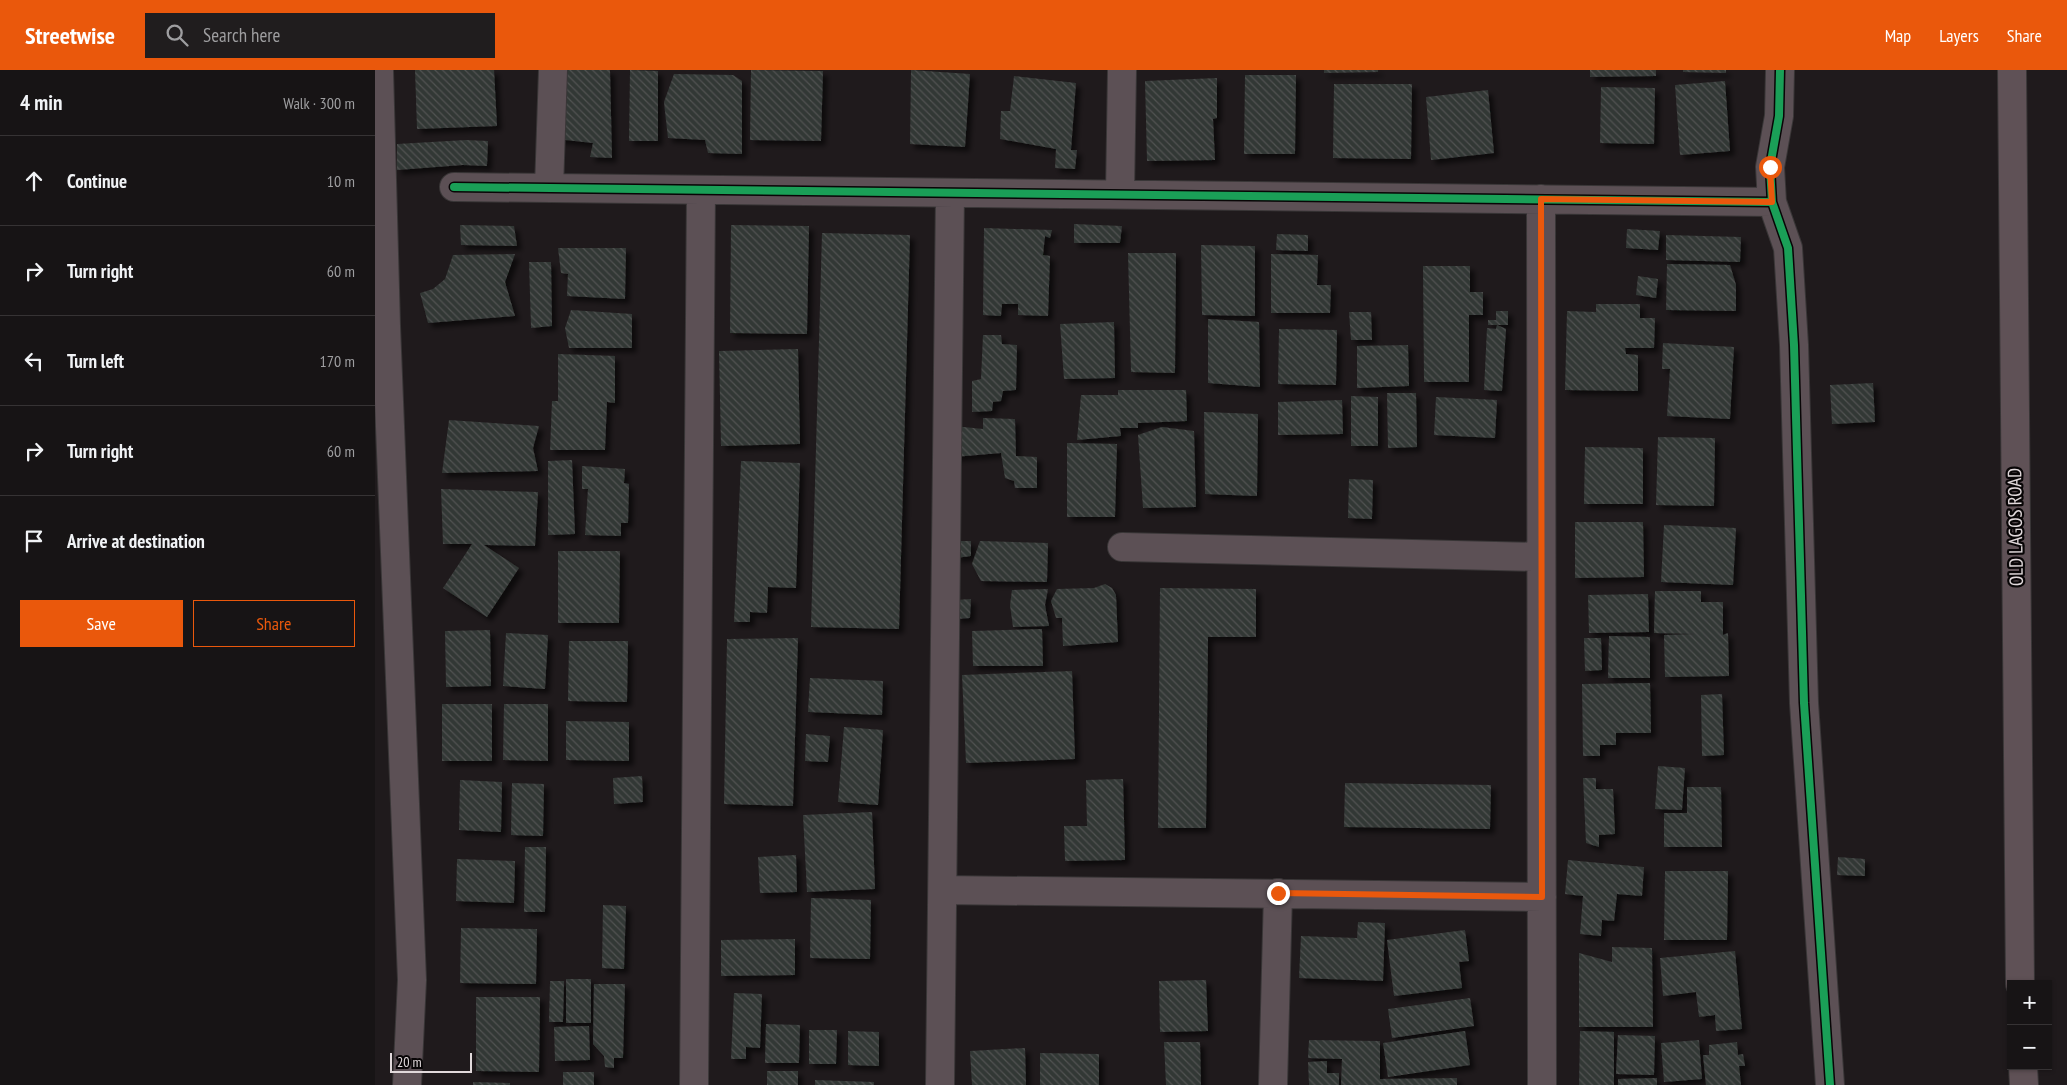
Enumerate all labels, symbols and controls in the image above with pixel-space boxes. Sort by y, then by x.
search box [145,13,495,58]
text: Streetwise [25,20,115,51]
icon: search [163,21,191,49]
text: Search here [203,23,280,47]
text: Map [1885,24,1911,47]
text: Layers [1939,24,1979,47]
text: Share [2007,24,2042,47]
text: 4 min [20,89,62,116]
text: Walk · 300 m [283,93,355,113]
route start [1759,156,1782,179]
icon: ahead [20,167,48,195]
text: Continue [67,169,127,193]
text: 10 m [327,171,355,191]
icon: right [20,257,48,285]
text: Turn right [67,259,133,283]
text: 60 m [327,261,355,281]
icon: left [20,347,48,375]
text: Turn left [67,349,124,373]
text: 170 m [320,351,355,371]
icon: right [20,437,48,465]
text: Turn right [67,439,133,463]
text: 60 m [327,441,355,461]
street label: OLD LAGOS ROAD [2002,468,2028,586]
icon: arrive [20,527,48,555]
text: Arrive at destination [67,529,205,553]
button: Save [20,600,183,647]
button: Share [193,600,355,647]
route end [1267,882,1290,905]
map controls [2007,980,2052,1070]
button: + [2007,980,2052,1025]
button: − [2007,1025,2052,1070]
scale bar [390,1050,473,1073]
text: 20 m [397,1053,422,1071]

